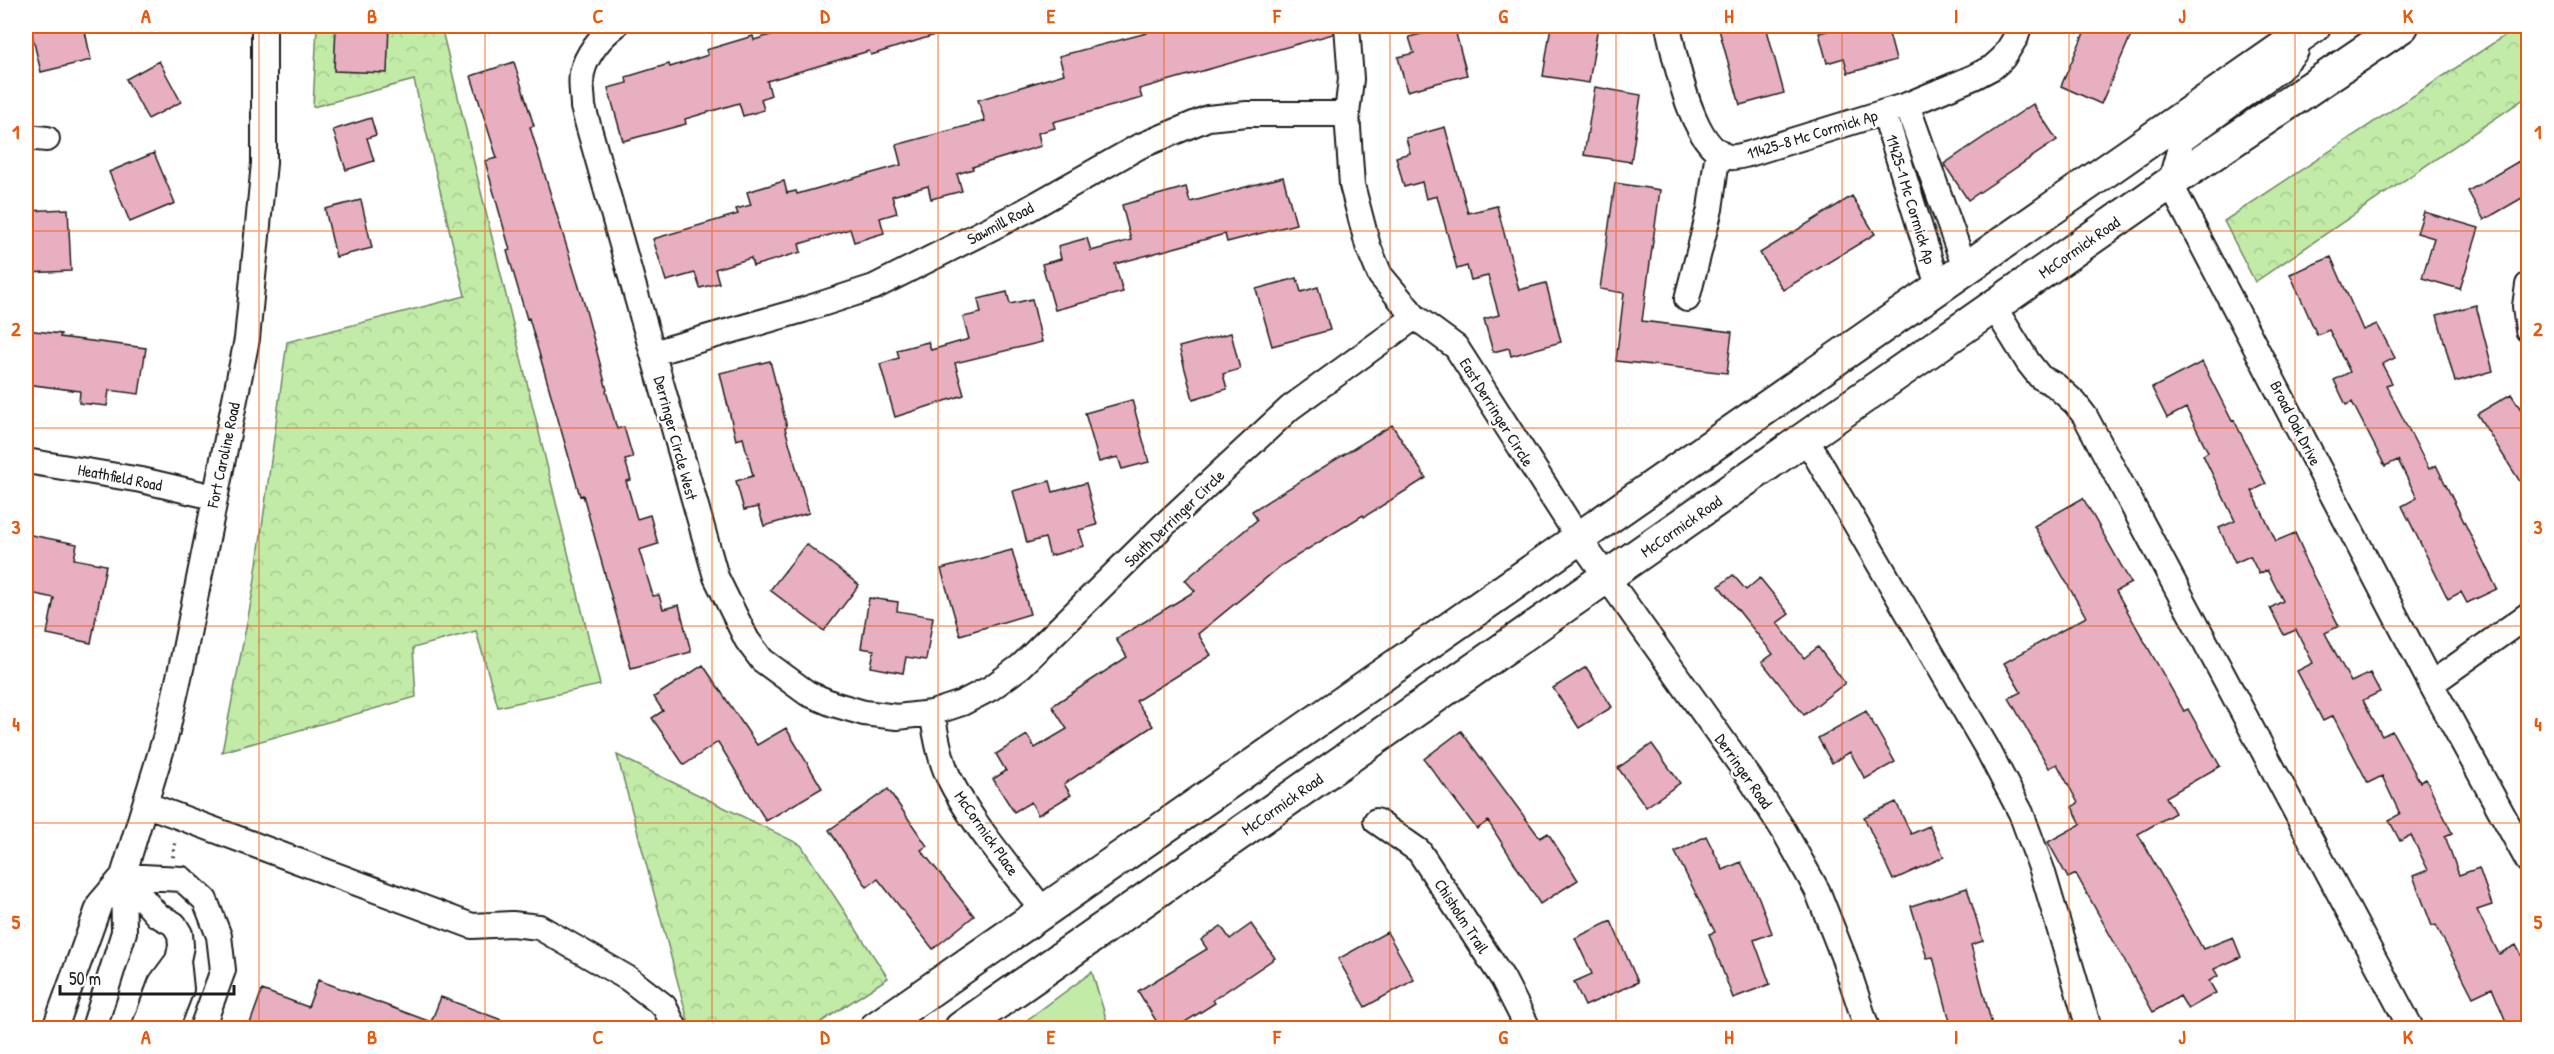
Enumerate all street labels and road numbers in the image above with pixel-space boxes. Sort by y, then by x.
street label: 11425-8 Mc Cormick Ap [1744,104,1880,164]
street label: 11425-1 Mc Cormick Ap [1881,132,1941,267]
street label: Sawmill Road [963,196,1037,250]
street label: McCormick Road [2034,211,2124,283]
street label: East Derringer Circle [1455,353,1540,471]
street label: Derringer Circle West [649,374,703,503]
street label: Broad Oak Drive [2265,377,2327,470]
street label: Fort Caroline Road [201,400,245,510]
street label: Heathfield Road [76,458,164,496]
street label: South Derringer Circle [1119,464,1230,572]
street label: McCormick Road [1636,490,1726,562]
street label: Derringer Road [1710,729,1778,813]
street label: McCormick Road [1237,768,1327,840]
street label: McCormick Place [950,786,1025,880]
street label: Chisholm Trail [1430,874,1495,958]

